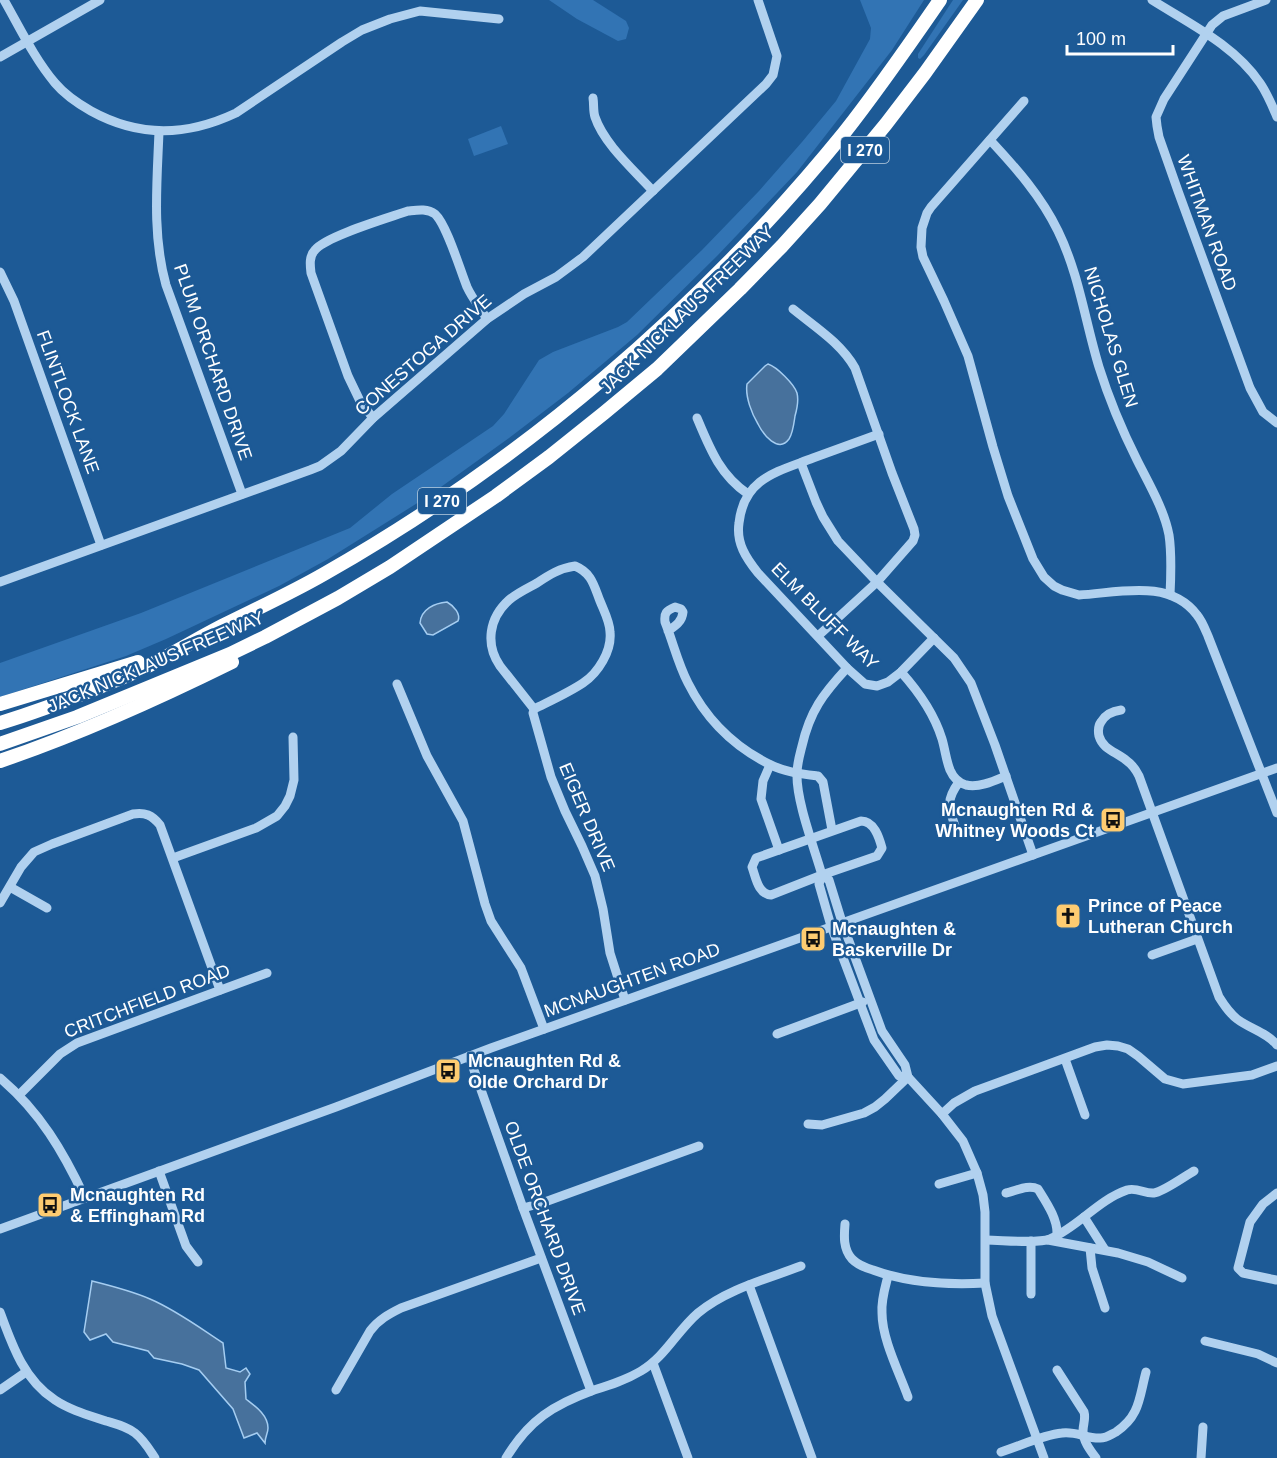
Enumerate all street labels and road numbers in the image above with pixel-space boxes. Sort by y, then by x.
road number: I 270 [841,137,889,163]
street label: WHITMAN ROAD [1173,152,1241,294]
street label: JACK NICKLAUS FREEWAY [596,222,778,398]
street label: PLUM ORCHARD DRIVE [170,261,256,463]
street label: NICHOLAS GLEN [1080,264,1142,410]
street label: CONESTOGA DRIVE [351,290,495,420]
street label: FLINTLOCK LANE [33,328,103,476]
road number: I 270 [418,488,466,514]
street label: ELM BLUFF WAY [767,558,883,674]
street label: JACK NICKLAUS FREEWAY [45,607,267,717]
street label: EIGER DRIVE [555,760,619,874]
street label: MCNAUGHTEN ROAD [541,939,723,1021]
street label: CRITCHFIELD ROAD [61,960,233,1042]
street label: OLDE ORCHARD DRIVE [501,1118,589,1318]

